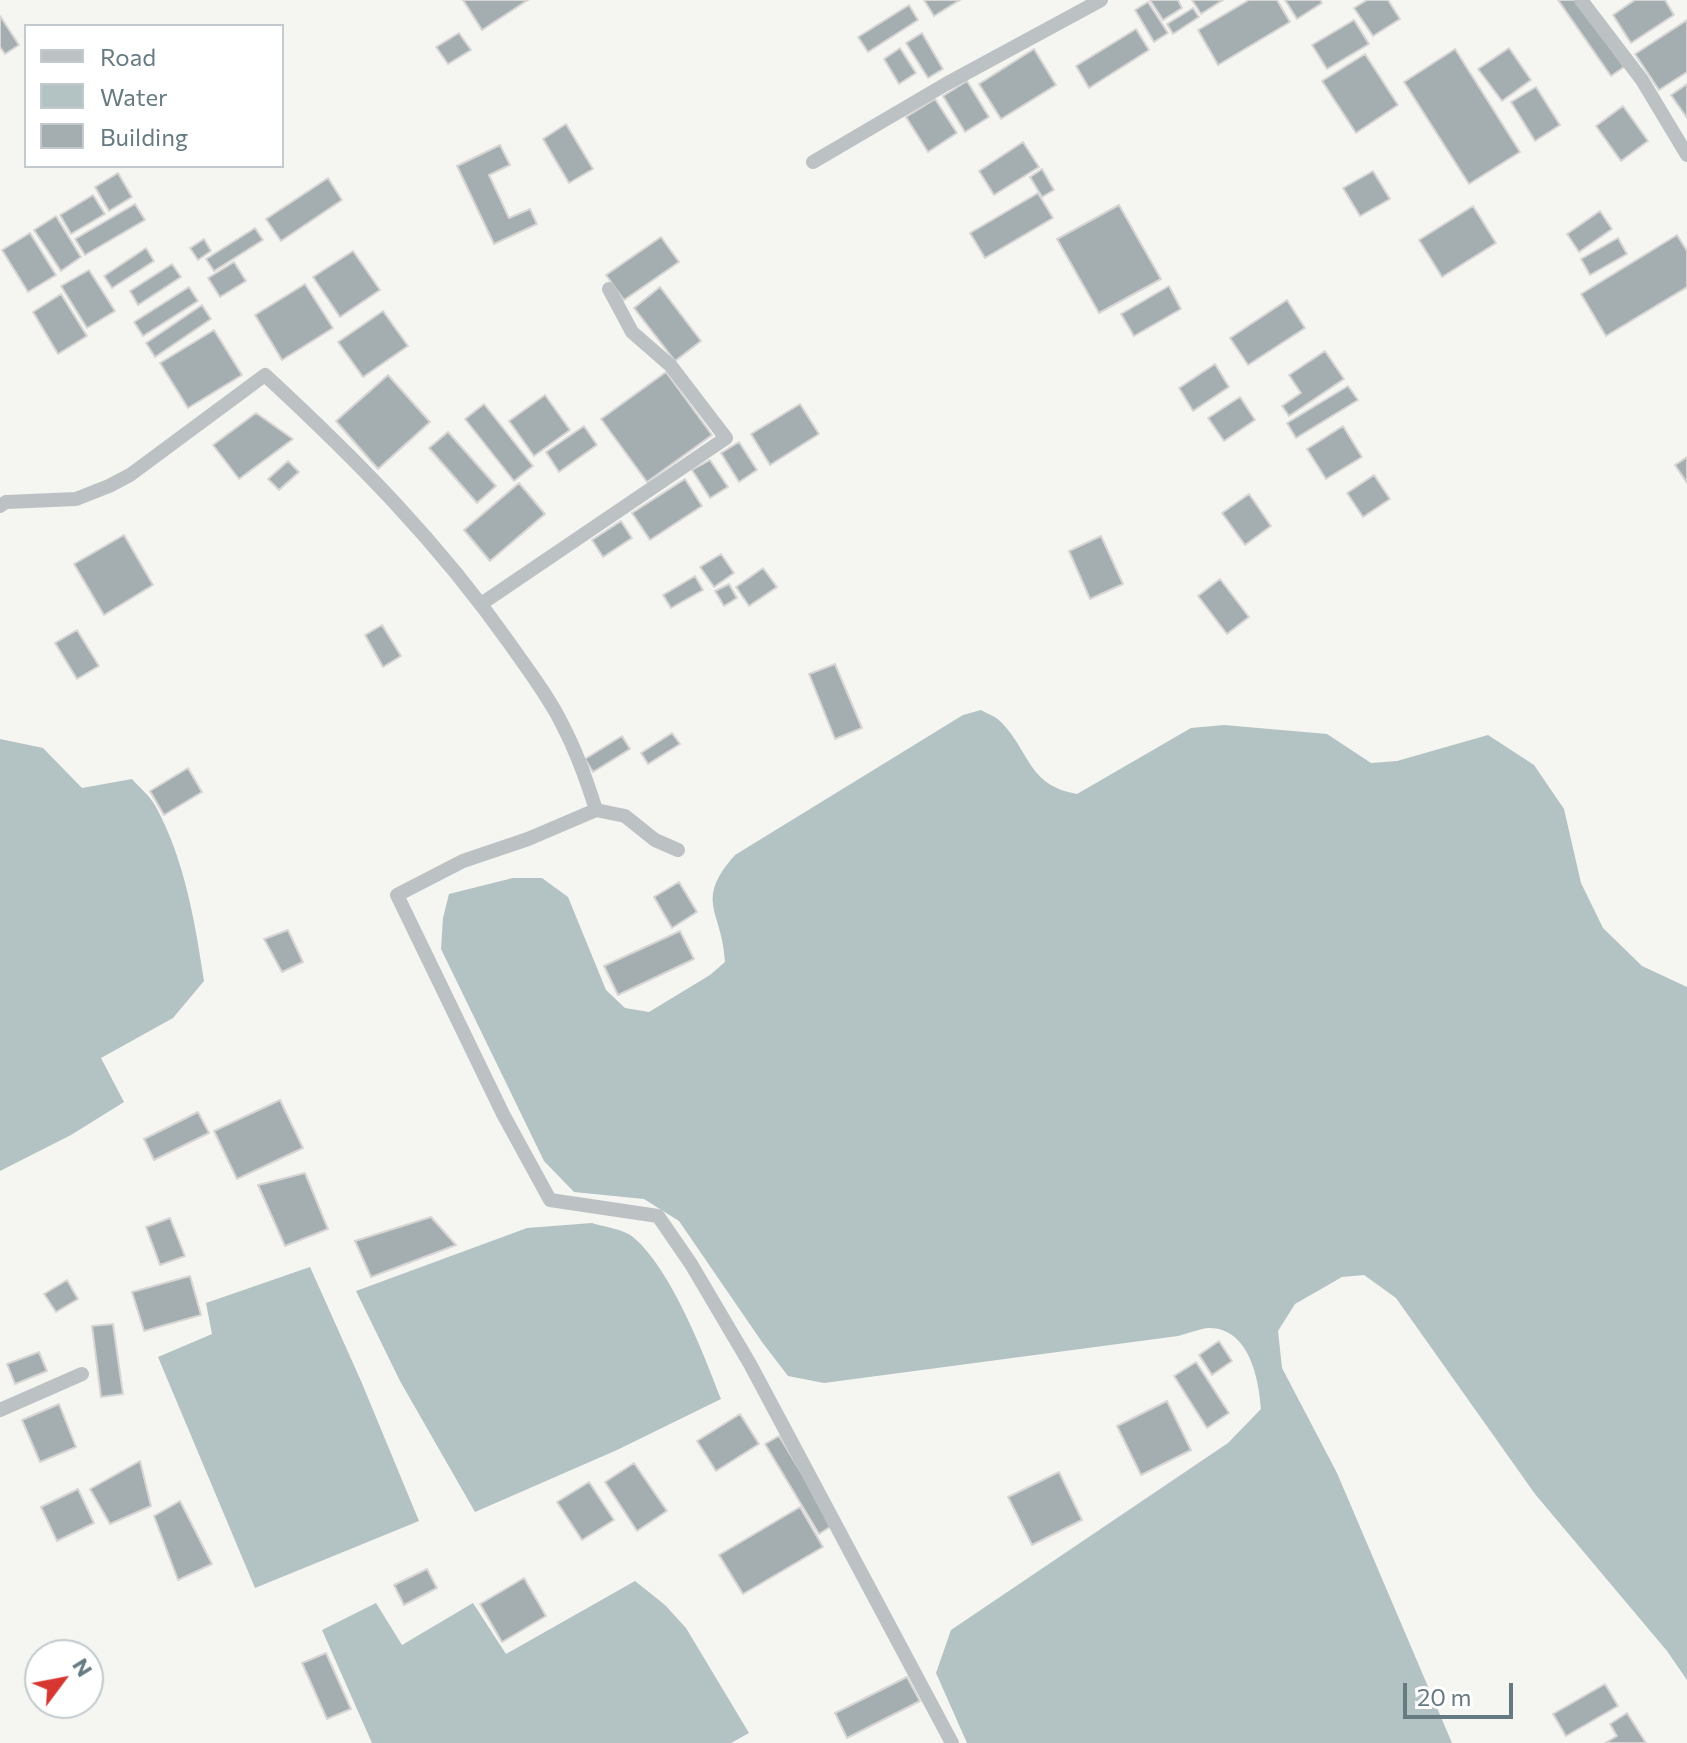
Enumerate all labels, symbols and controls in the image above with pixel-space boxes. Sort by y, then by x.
legend [24,24,284,168]
text: Road [100,42,156,71]
text: Water [100,82,168,111]
text: Building [100,122,188,151]
north arrow [24,1639,104,1719]
text: N [67,1653,99,1681]
scale bar [1407,1667,1517,1717]
text: 20 m [1417,1682,1471,1711]

